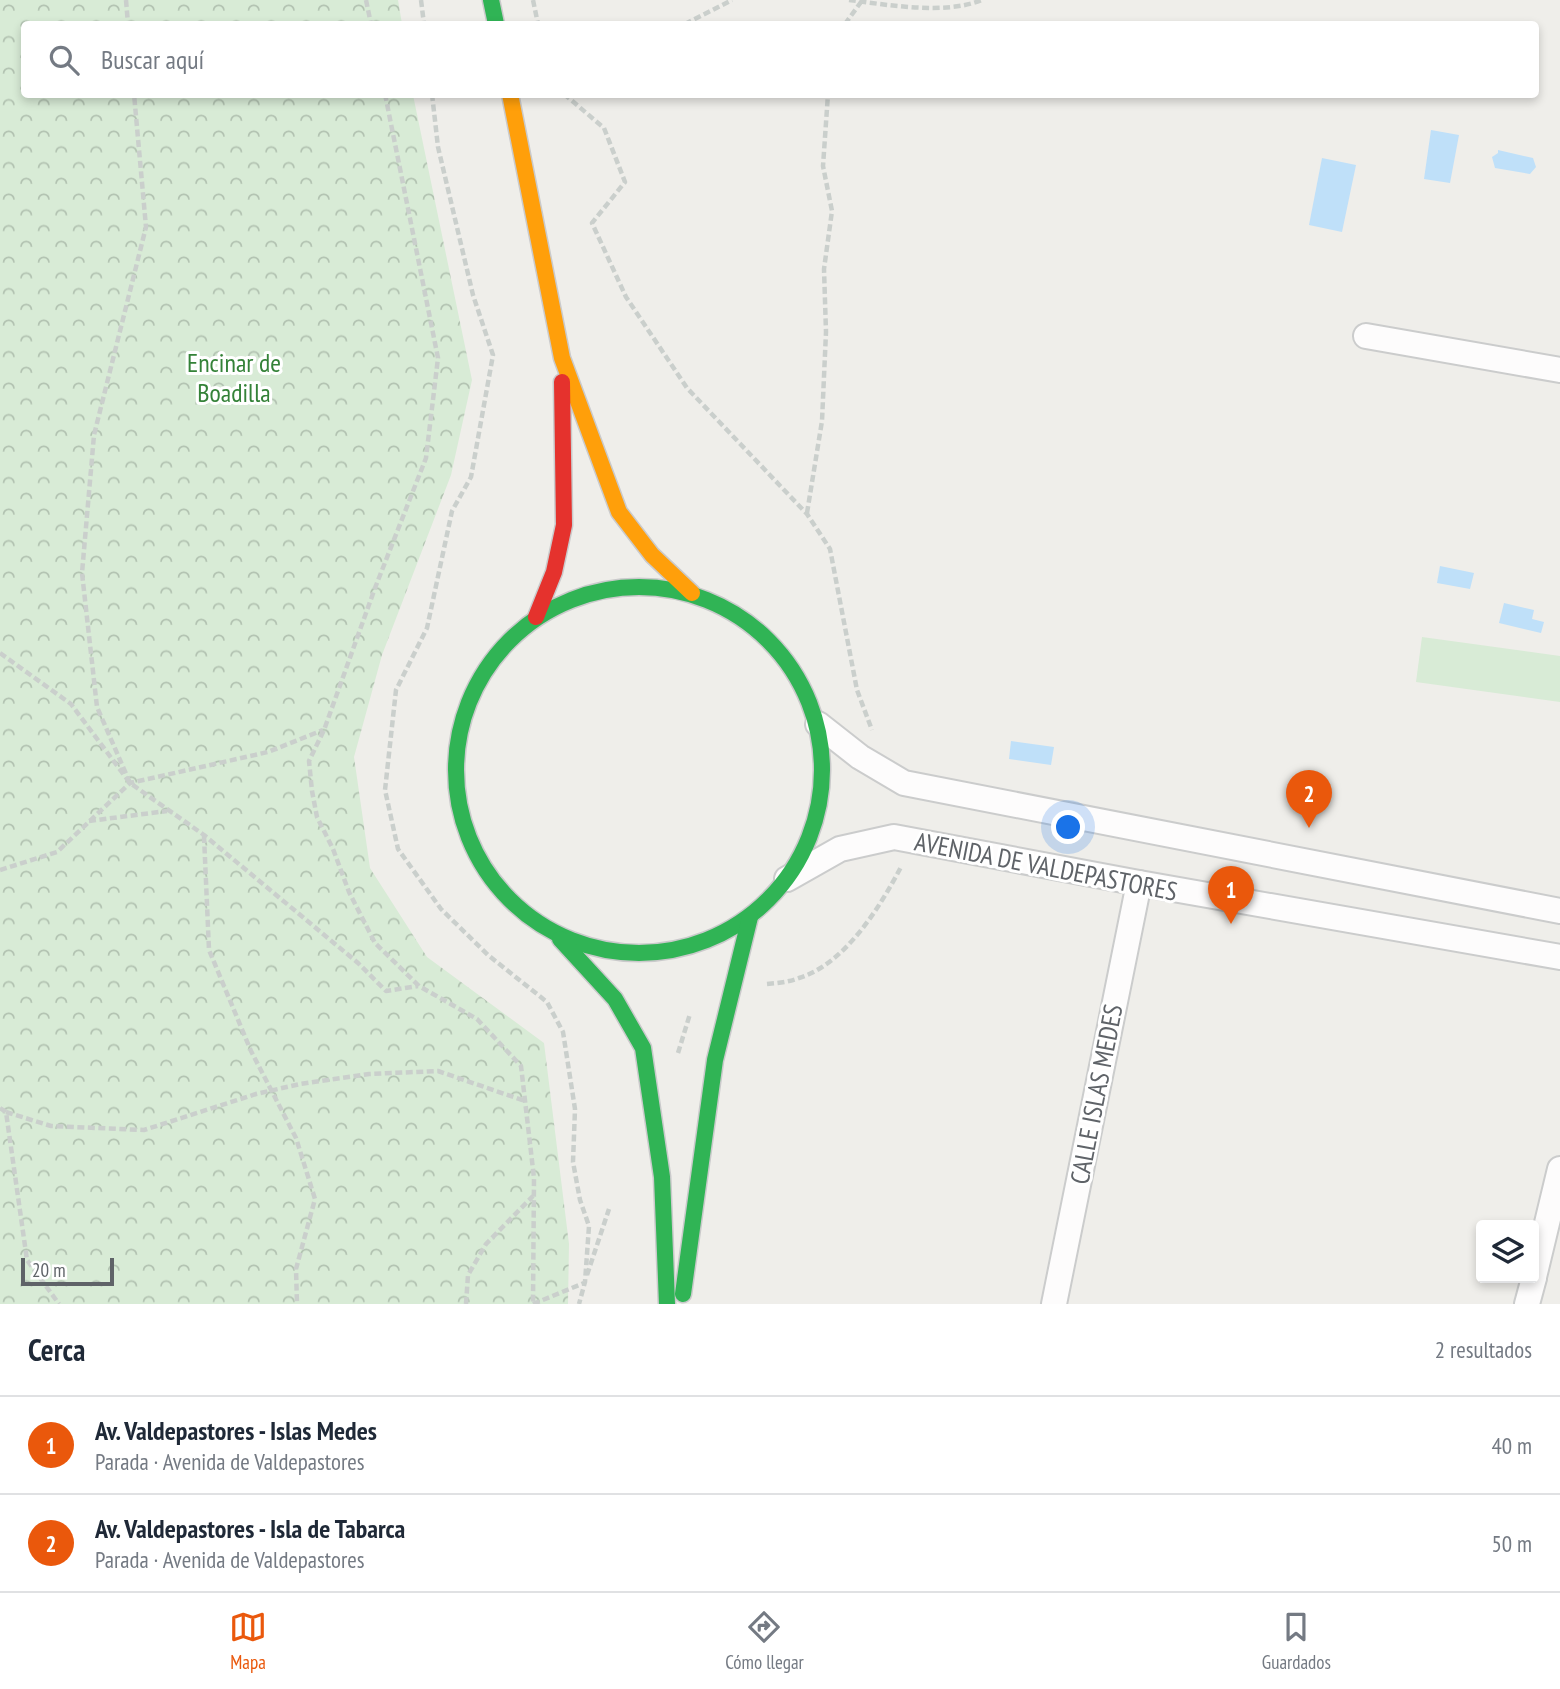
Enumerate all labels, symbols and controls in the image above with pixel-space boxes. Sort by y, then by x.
search box [21,21,1539,98]
icon: search [45,41,83,79]
text: Buscar aquí [101,43,204,76]
park label: Encinar de Boadilla [187,346,281,409]
pin: 2 [1286,770,1332,828]
your location [1051,810,1085,844]
street label: AVENIDA DE VALDEPASTORES [912,824,1180,908]
pin: 1 [1208,866,1254,924]
street label: CALLE ISLAS MEDES [1062,1001,1130,1187]
map controls [1476,1220,1539,1283]
button: layers [1476,1220,1539,1283]
scale bar [21,1255,114,1287]
text: 20 m [32,1258,66,1282]
text: Cerca [28,1330,85,1369]
text: 2 resultados [1435,1335,1532,1364]
text: Av. Valdepastores - Islas Medes [95,1414,377,1447]
text: 1 [46,1431,57,1460]
text: 40 m [1491,1431,1532,1460]
text: Parada · Avenida de Valdepastores [95,1447,365,1476]
text: Av. Valdepastores - Isla de Tabarca [95,1512,405,1545]
text: 2 [46,1529,57,1558]
text: 50 m [1491,1529,1532,1558]
text: Parada · Avenida de Valdepastores [95,1545,365,1574]
tab: Mapa [229,1608,267,1674]
tab: Cómo llegar [725,1608,804,1674]
tab: Guardados [1262,1608,1331,1674]

